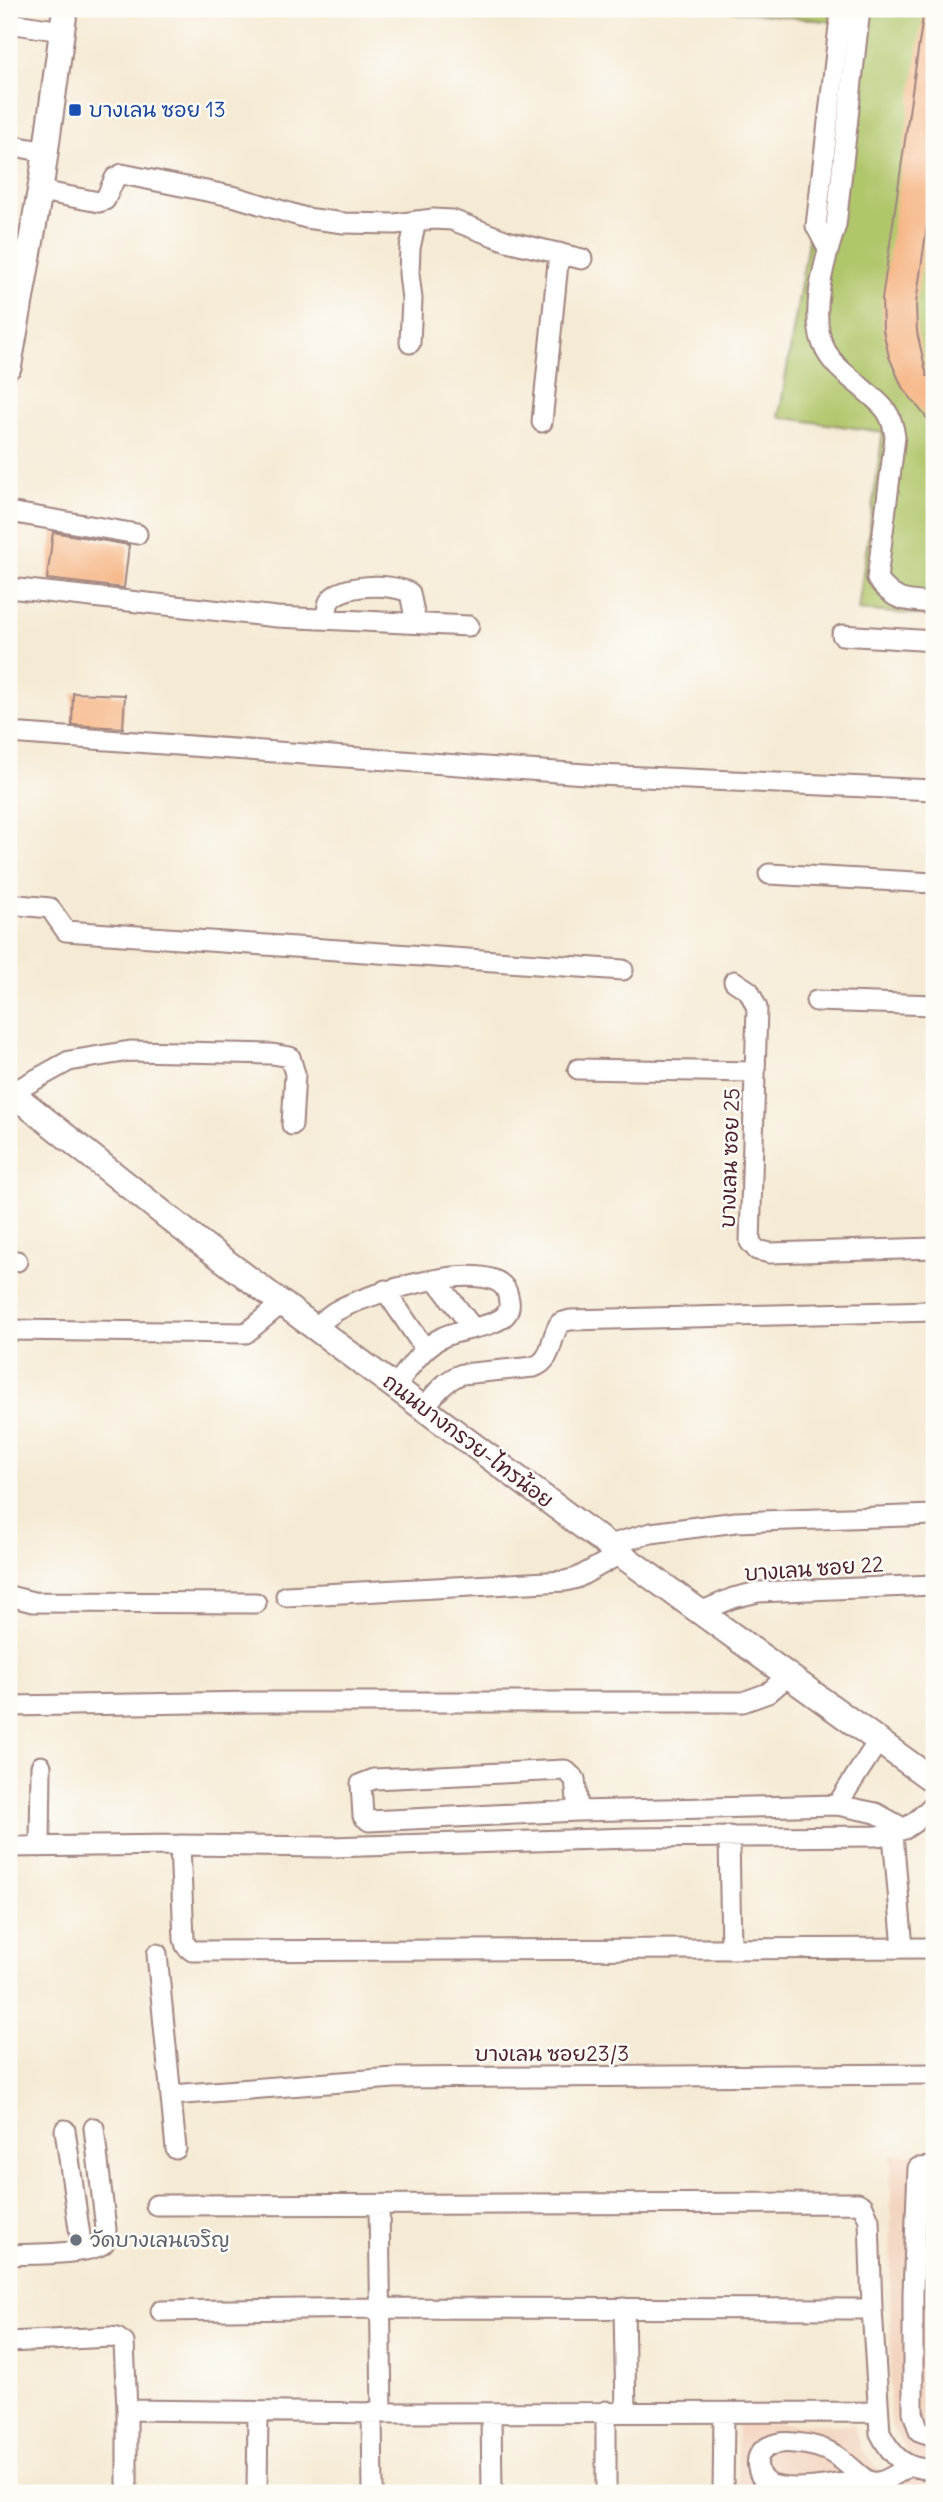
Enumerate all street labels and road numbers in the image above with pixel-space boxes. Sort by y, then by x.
street label: บางเลน ซอย 25 [714,1088,745,1228]
street label: ถนนบางกรวย-ไทรน้อย [378,1368,559,1514]
street label: บางเลน ซอย 22 [743,1550,884,1587]
street label: บางเลน ซอย23/3 [475,2040,629,2067]

